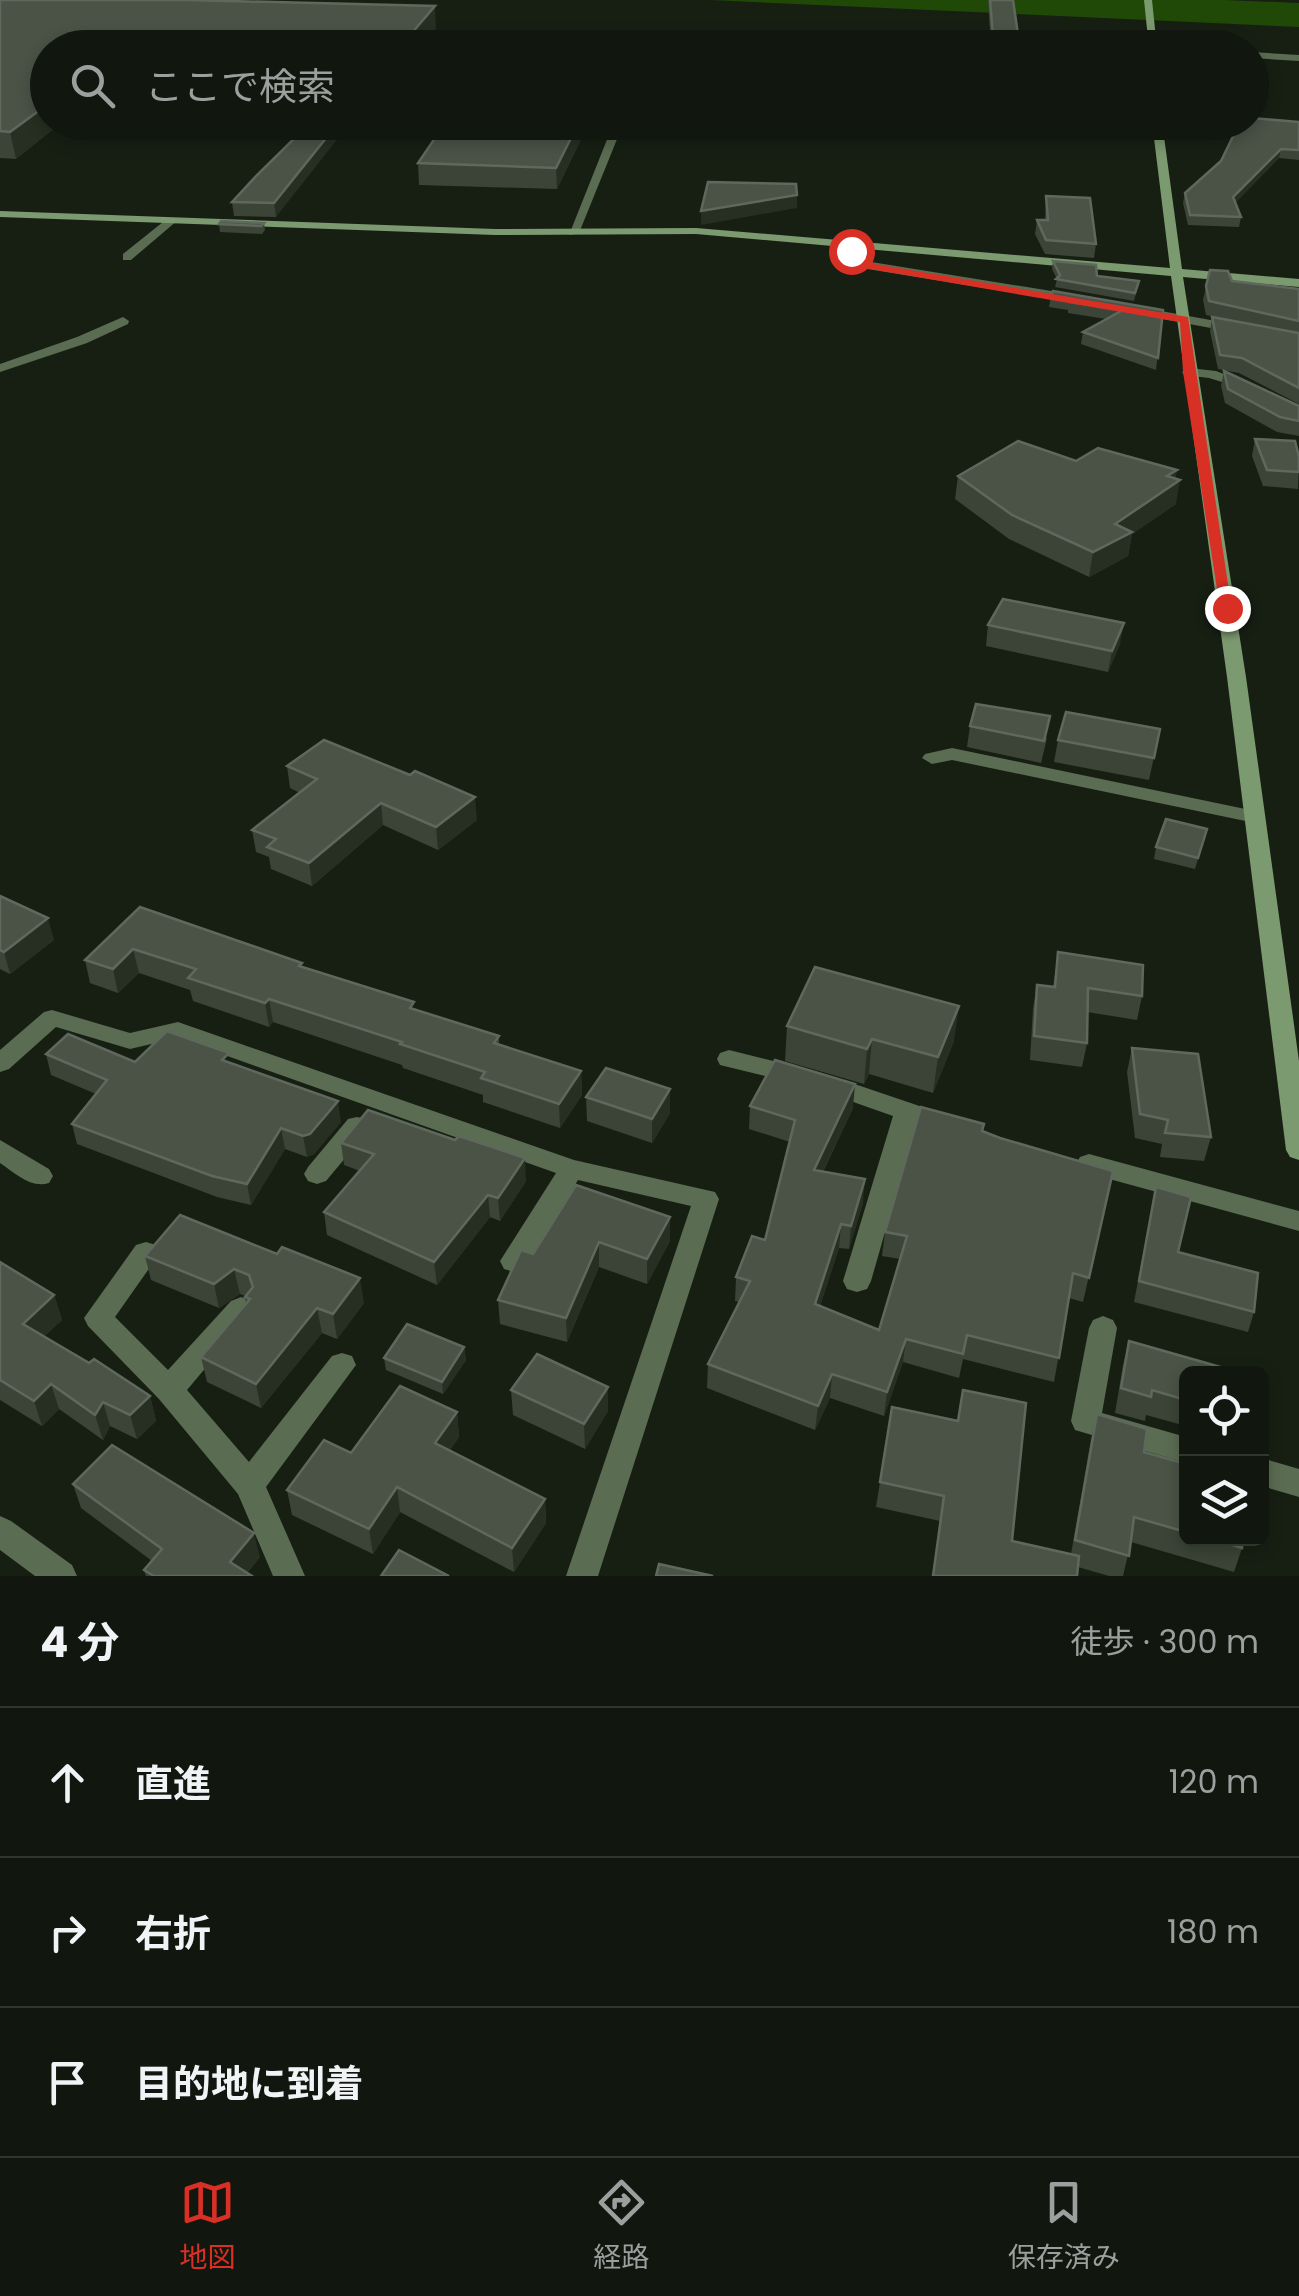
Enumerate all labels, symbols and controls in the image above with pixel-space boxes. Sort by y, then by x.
search box [30,30,1269,140]
icon: search [65,58,120,113]
text: ここで検索 [145,60,335,113]
route start [829,229,875,275]
route end [1205,586,1251,632]
map controls [1179,1366,1269,1546]
button: locate [1179,1366,1269,1456]
button: layers [1179,1456,1269,1546]
text: 4 分 [40,1613,119,1672]
text: 徒歩 · 300 m [1071,1619,1259,1664]
icon: ahead [40,1755,95,1810]
text: 直進 [135,1757,211,1810]
text: 120 m [1169,1759,1259,1804]
icon: right [40,1905,95,1960]
text: 右折 [135,1907,211,1960]
text: 180 m [1167,1909,1259,1954]
icon: arrive [40,2055,95,2110]
text: 目的地に到着 [135,2057,363,2110]
tab: 地図 [179,2175,235,2279]
tab: 経路 [593,2175,650,2279]
tab: 保存済み [1008,2175,1120,2279]

